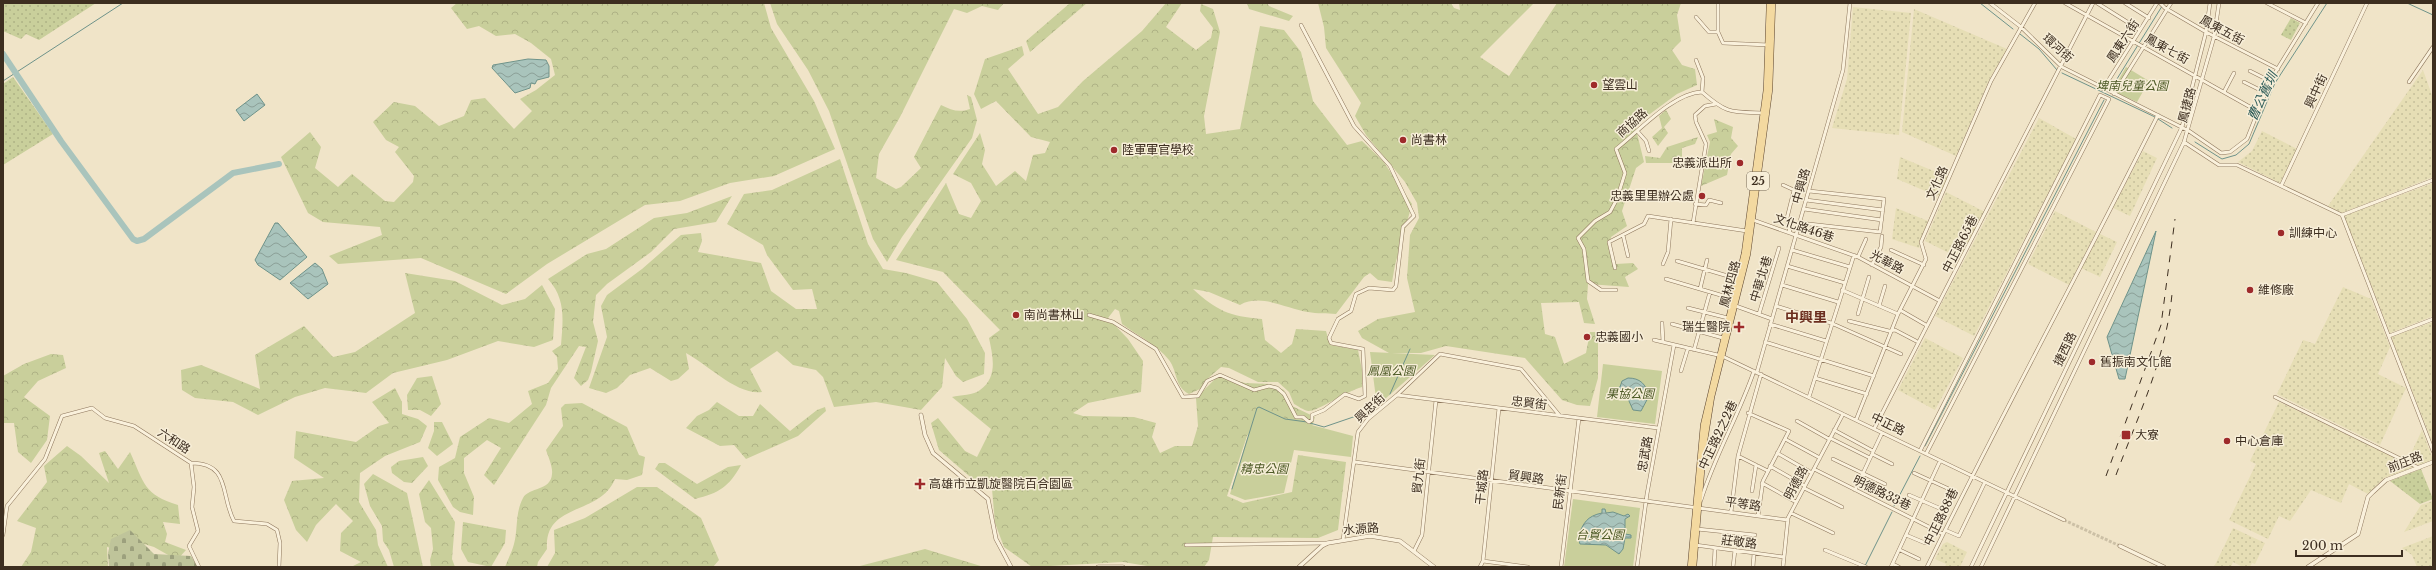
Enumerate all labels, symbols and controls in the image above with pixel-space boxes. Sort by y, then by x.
street label: 鳳東五街 [2198,12,2247,47]
street label: 鳳東六街 [2103,17,2142,65]
street label: 環河街 [2040,30,2077,65]
street label: 鳳東七街 [2143,30,2192,67]
water label: 曹公舊圳 [2244,67,2282,123]
street label: 興中街 [2301,71,2330,110]
place label: 望雲山 [1602,77,1638,92]
park label: 埤南兒童公園 [2096,78,2170,93]
marker: 望雲山 [1589,80,1599,90]
street label: 鳳捷路 [2175,86,2198,124]
street label: 商協路 [1613,105,1650,140]
place label: 尚書林 [1411,132,1447,147]
marker: 尚書林 [1398,135,1408,145]
place label: 陸軍軍官學校 [1122,142,1194,157]
marker: 陸軍軍官學校 [1109,145,1119,155]
place label: 忠義派出所 [1672,155,1732,170]
marker: 忠義派出所 [1735,158,1745,168]
street label: 文化路 [1922,163,1951,202]
street label: 中興路 [1788,166,1813,205]
road number: 25 [1747,172,1769,190]
place label: 忠義里里辦公處 [1610,188,1694,203]
marker: 忠義里里辦公處 [1697,191,1707,201]
street label: 文化路46巷 [1772,210,1836,245]
street label: 中正路65巷 [1939,213,1980,275]
place label: 訓練中心 [2289,225,2337,240]
marker: 訓練中心 [2276,228,2286,238]
street label: 光華路 [1868,246,1907,277]
street label: 中華北巷 [1746,254,1775,304]
street label: 鳳林四路 [1716,259,1743,309]
place label: 維修廠 [2258,282,2294,297]
marker: 維修廠 [2245,285,2255,295]
place label: 南尚書林山 [1024,307,1084,322]
district label: 中興里 [1785,308,1827,326]
marker: 南尚書林山 [1011,310,1021,320]
place label: 瑞生醫院 [1682,319,1730,334]
marker: 瑞生醫院 [1733,321,1745,333]
place label: 忠義國小 [1595,329,1643,344]
street label: 捷西路 [2050,329,2079,368]
marker: 忠義國小 [1582,332,1592,342]
place label: 舊振南文化館 [2100,354,2172,369]
marker: 舊振南文化館 [2087,357,2097,367]
park label: 鳳凰公園 [1367,363,1417,378]
park label: 果協公園 [1606,386,1656,401]
street label: 興忠街 [1351,390,1388,425]
street label: 忠貿街 [1510,393,1548,412]
street label: 中正路2之2巷 [1695,398,1740,472]
street label: 中正路 [1869,409,1908,438]
street label: 六和路 [155,424,193,457]
place label: 大寮 [2135,427,2159,442]
marker: 大寮 [2120,429,2132,441]
place label: 中心倉庫 [2235,433,2283,448]
street label: 忠武路 [1634,435,1655,473]
marker: 中心倉庫 [2222,436,2232,446]
street label: 前庄路 [2385,448,2424,475]
street label: 貿九街 [1409,457,1428,495]
park label: 精忠公園 [1240,461,1290,476]
street label: 明德路 [1780,463,1811,502]
street label: 貿興路 [1507,467,1545,486]
street label: 干城路 [1472,468,1491,506]
street label: 明德路33巷 [1851,472,1914,513]
street label: 民新街 [1550,473,1569,511]
place label: 高雄市立凱旋醫院百合園區 [929,476,1073,491]
marker: 高雄市立凱旋醫院百合園區 [914,478,926,490]
street label: 中正路88巷 [1920,485,1961,548]
street label: 平等路 [1724,494,1762,513]
street label: 水源路 [1342,520,1379,537]
park label: 台貿公園 [1576,527,1626,542]
street label: 莊敬路 [1720,532,1758,551]
scale bar [2296,532,2402,558]
text: 200 m [2302,538,2343,553]

